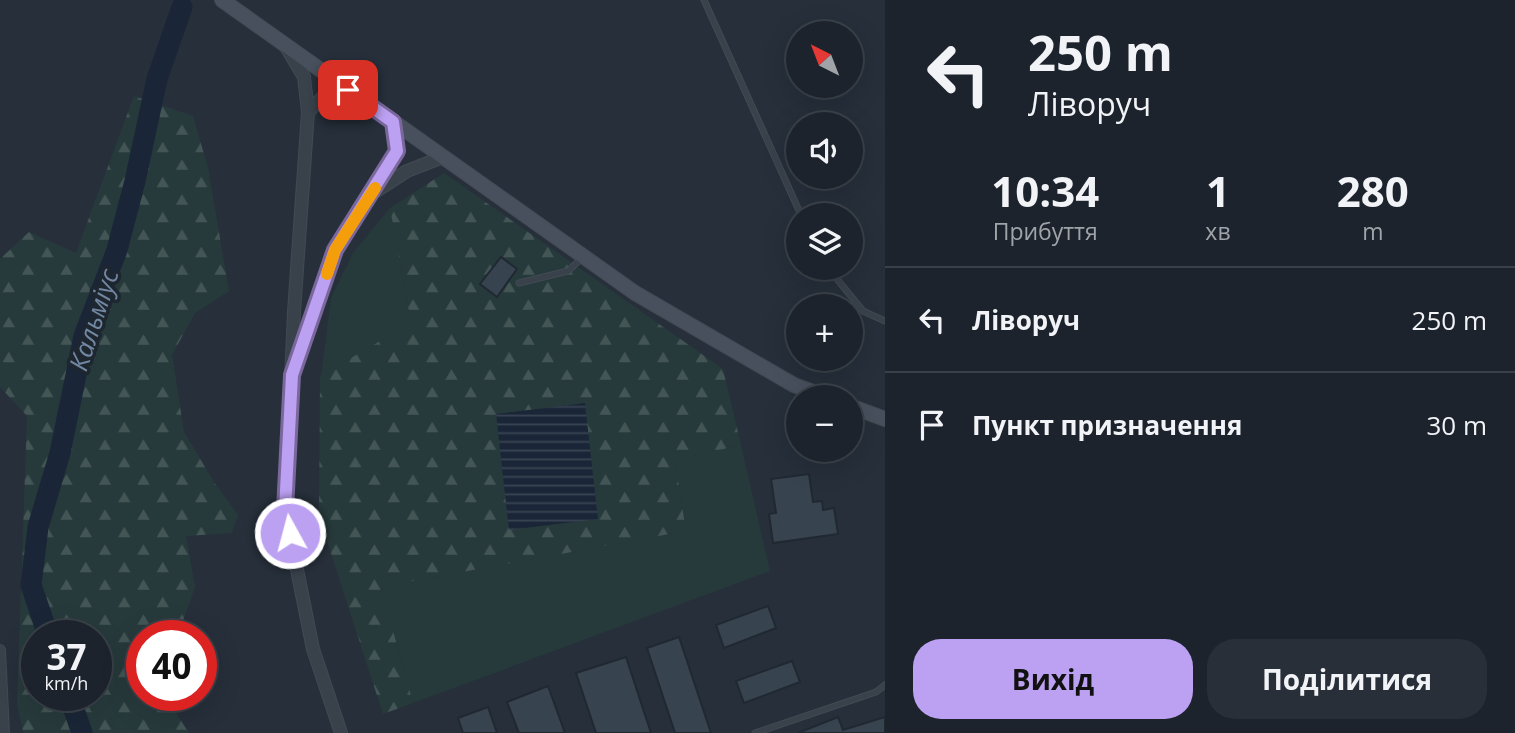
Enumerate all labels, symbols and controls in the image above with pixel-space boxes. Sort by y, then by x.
text: 250 m [1028,19,1173,85]
north arrow [786,21,863,98]
map controls [786,21,863,462]
icon: left [913,28,1004,119]
pin [318,60,378,120]
icon: arrive [329,71,367,109]
text: Ліворуч [1028,82,1151,125]
button: sound [786,112,863,189]
text: 10:34 [991,162,1099,219]
text: 1 [1206,162,1230,219]
text: 280 [1337,162,1409,219]
button: layers [786,203,863,280]
text: Прибуття [993,215,1098,247]
text: хв [1205,215,1231,247]
text: m [1362,215,1383,247]
water label: Кальміус [60,264,126,375]
button: + [786,294,863,371]
icon: left [913,301,951,339]
text: Ліворуч [972,302,1080,338]
text: 250 m [1412,302,1487,338]
button: − [786,385,863,462]
icon: arrive [913,406,951,444]
text: Пункт призначення [972,407,1242,443]
text: 30 m [1426,407,1487,443]
position arrow [253,496,327,570]
speed limit sign: 40 [126,620,217,711]
text: 37 [46,633,87,680]
button: Вихід [913,639,1193,719]
button: Поділитися [1207,639,1487,719]
text: km/h [45,671,88,695]

